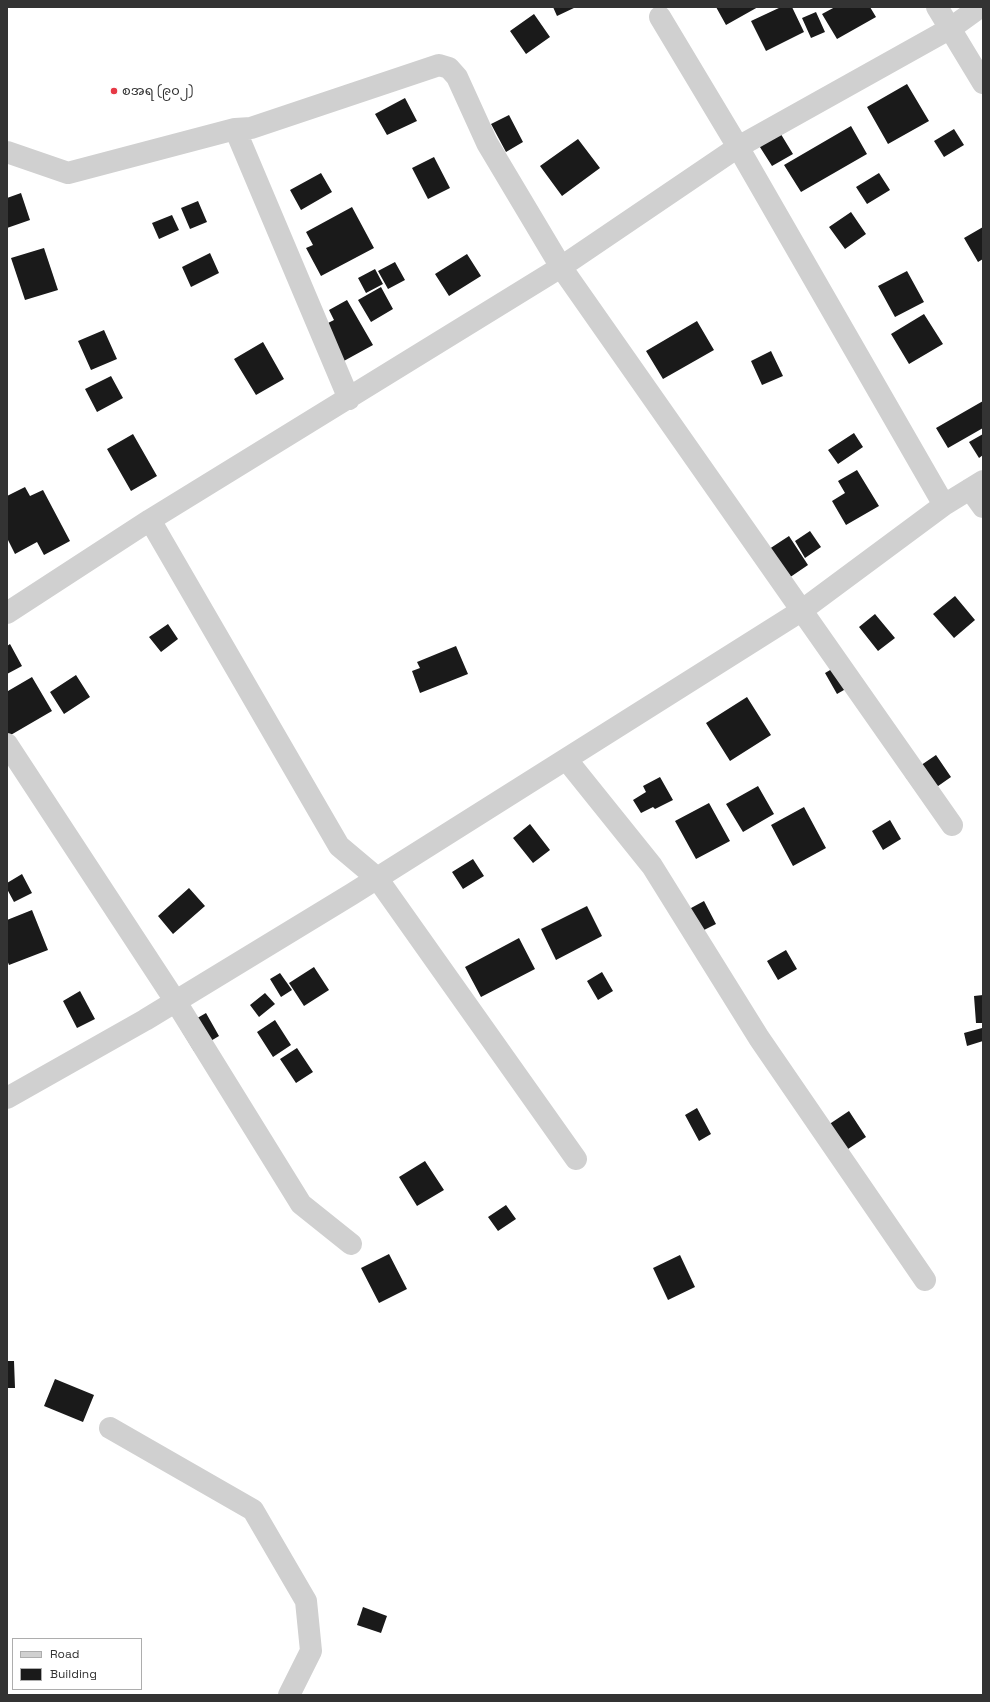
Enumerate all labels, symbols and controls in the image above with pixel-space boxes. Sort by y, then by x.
place label: စအရ (၉၀၂) [122,83,193,99]
marker: စအရ (၉၀၂) [109,86,119,96]
legend [12,1638,142,1690]
text: Road [50,1646,79,1662]
text: Building [50,1666,97,1682]

